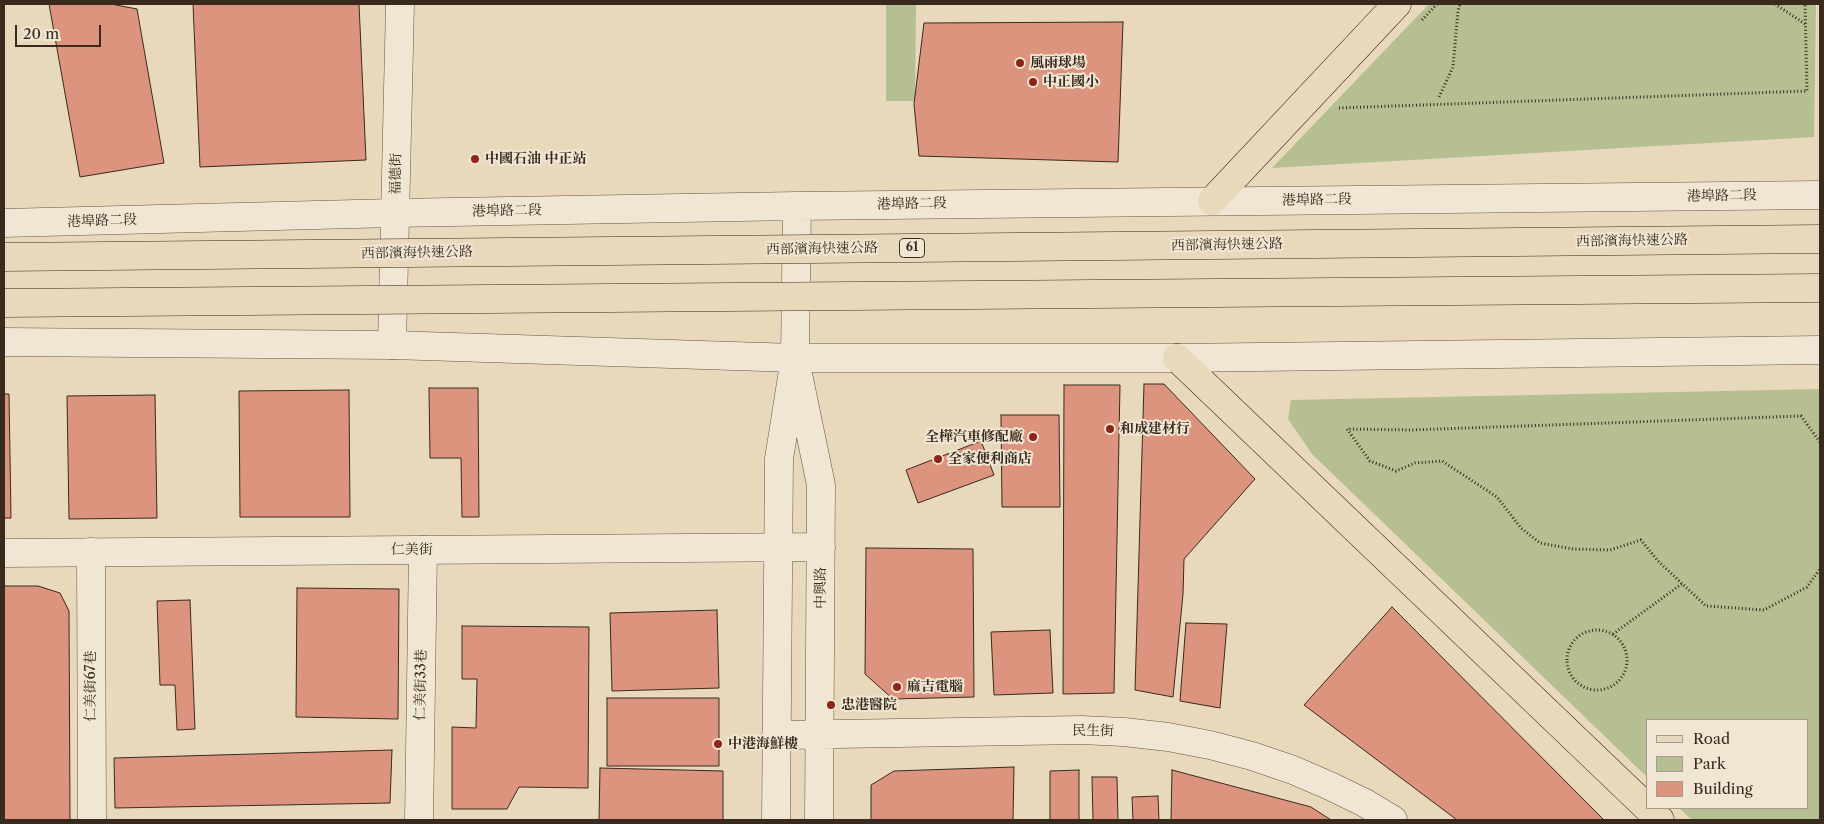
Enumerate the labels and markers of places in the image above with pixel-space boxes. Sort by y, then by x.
place label: 風雨球場 [1030,55,1086,71]
marker: 風雨球場 [1014,57,1026,69]
place label: 中正國小 [1043,74,1099,90]
marker: 中正國小 [1027,76,1039,88]
place label: 中國石油 中正站 [485,151,587,167]
marker: 中國石油 中正站 [469,153,481,165]
place label: 和成建材行 [1120,421,1190,437]
marker: 和成建材行 [1104,423,1116,435]
place label: 全樺汽車修配廠 [925,429,1023,445]
marker: 全樺汽車修配廠 [1027,431,1039,443]
place label: 全家便利商店 [948,451,1032,467]
marker: 全家便利商店 [932,453,944,465]
place label: 麻吉電腦 [907,679,963,695]
marker: 麻吉電腦 [891,681,903,693]
place label: 忠港醫院 [841,697,897,713]
marker: 忠港醫院 [825,699,837,711]
place label: 中港海鮮樓 [728,736,798,752]
marker: 中港海鮮樓 [712,738,724,750]

